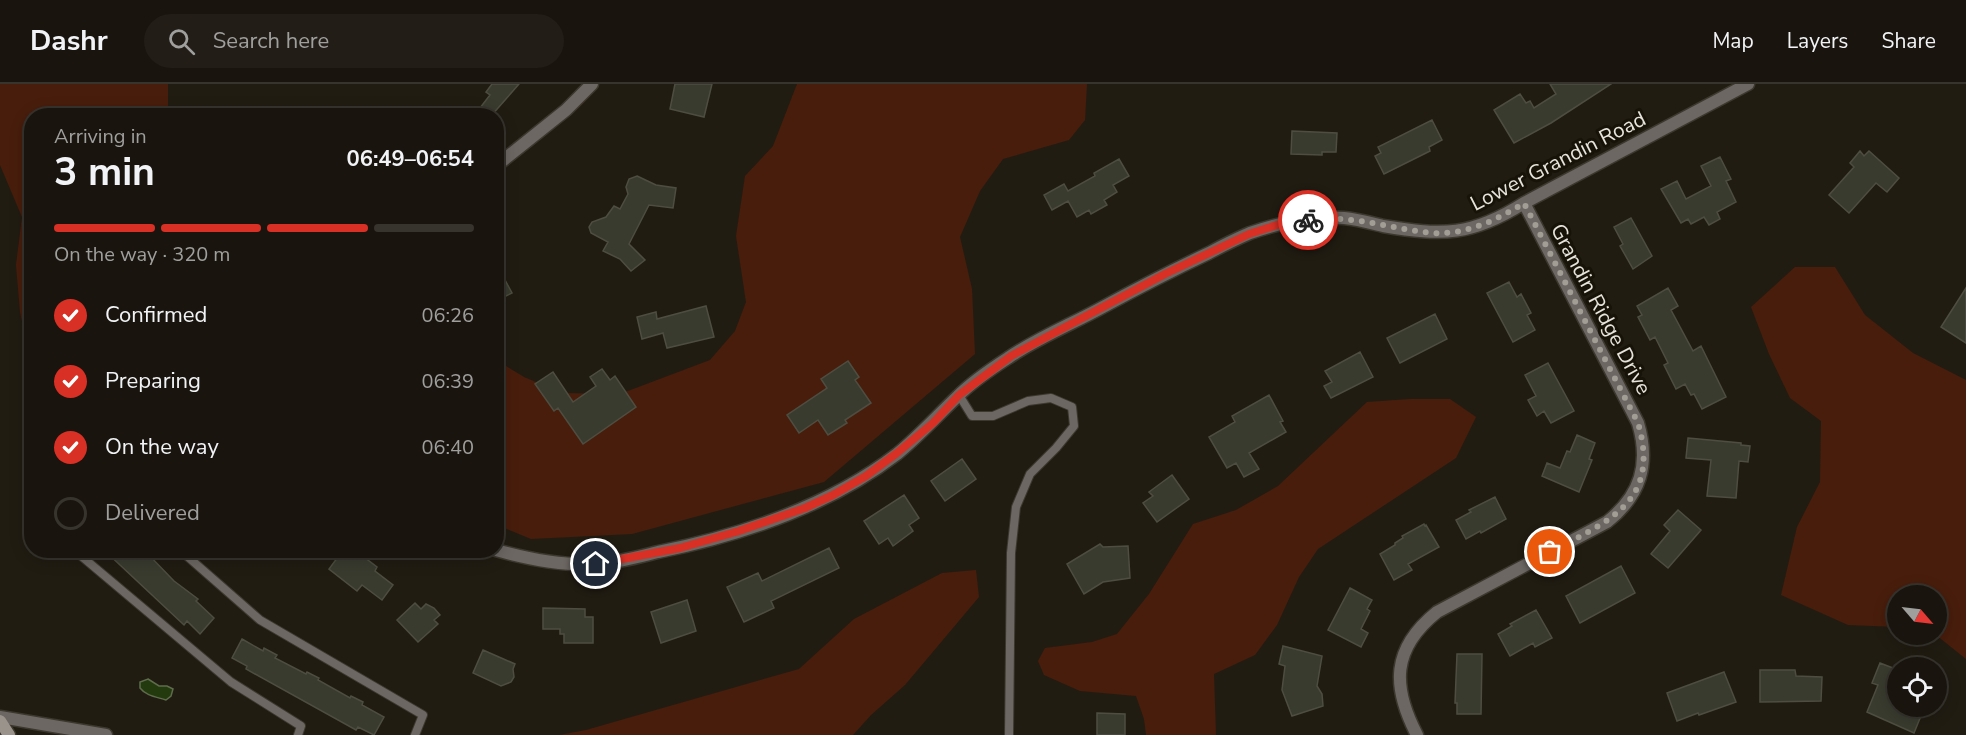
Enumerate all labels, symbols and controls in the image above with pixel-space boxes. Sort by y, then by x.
search box [144,14,564,68]
text: Dashr [30,22,108,60]
icon: search [165,25,198,58]
text: Search here [213,26,329,56]
text: Map [1712,27,1754,55]
text: Layers [1787,27,1848,55]
text: Share [1881,27,1936,55]
street label: Lower Grandin Road [1465,105,1651,217]
text: Arriving in [54,123,147,150]
text: 06:49–06:54 [346,144,474,174]
text: 3 min [54,146,155,199]
courier [1278,190,1338,250]
icon: bike [1292,204,1325,237]
street label: Grandin Ridge Drive [1544,219,1658,399]
text: On the way · 320 m [54,241,230,268]
icon: check [54,299,87,332]
text: Confirmed [105,300,207,330]
text: 06:26 [421,302,474,329]
icon: check [54,365,87,398]
text: Preparing [105,366,201,396]
text: 06:39 [421,368,474,395]
icon: check [54,431,87,464]
text: On the way [105,432,219,462]
text: 06:40 [421,434,474,461]
text: Delivered [105,498,200,528]
pin [1524,526,1575,577]
icon: bag [1533,535,1566,568]
pin [570,538,621,589]
icon: home [579,547,612,580]
north arrow [1887,585,1947,645]
map controls [1887,585,1947,717]
button: locate [1887,657,1947,717]

